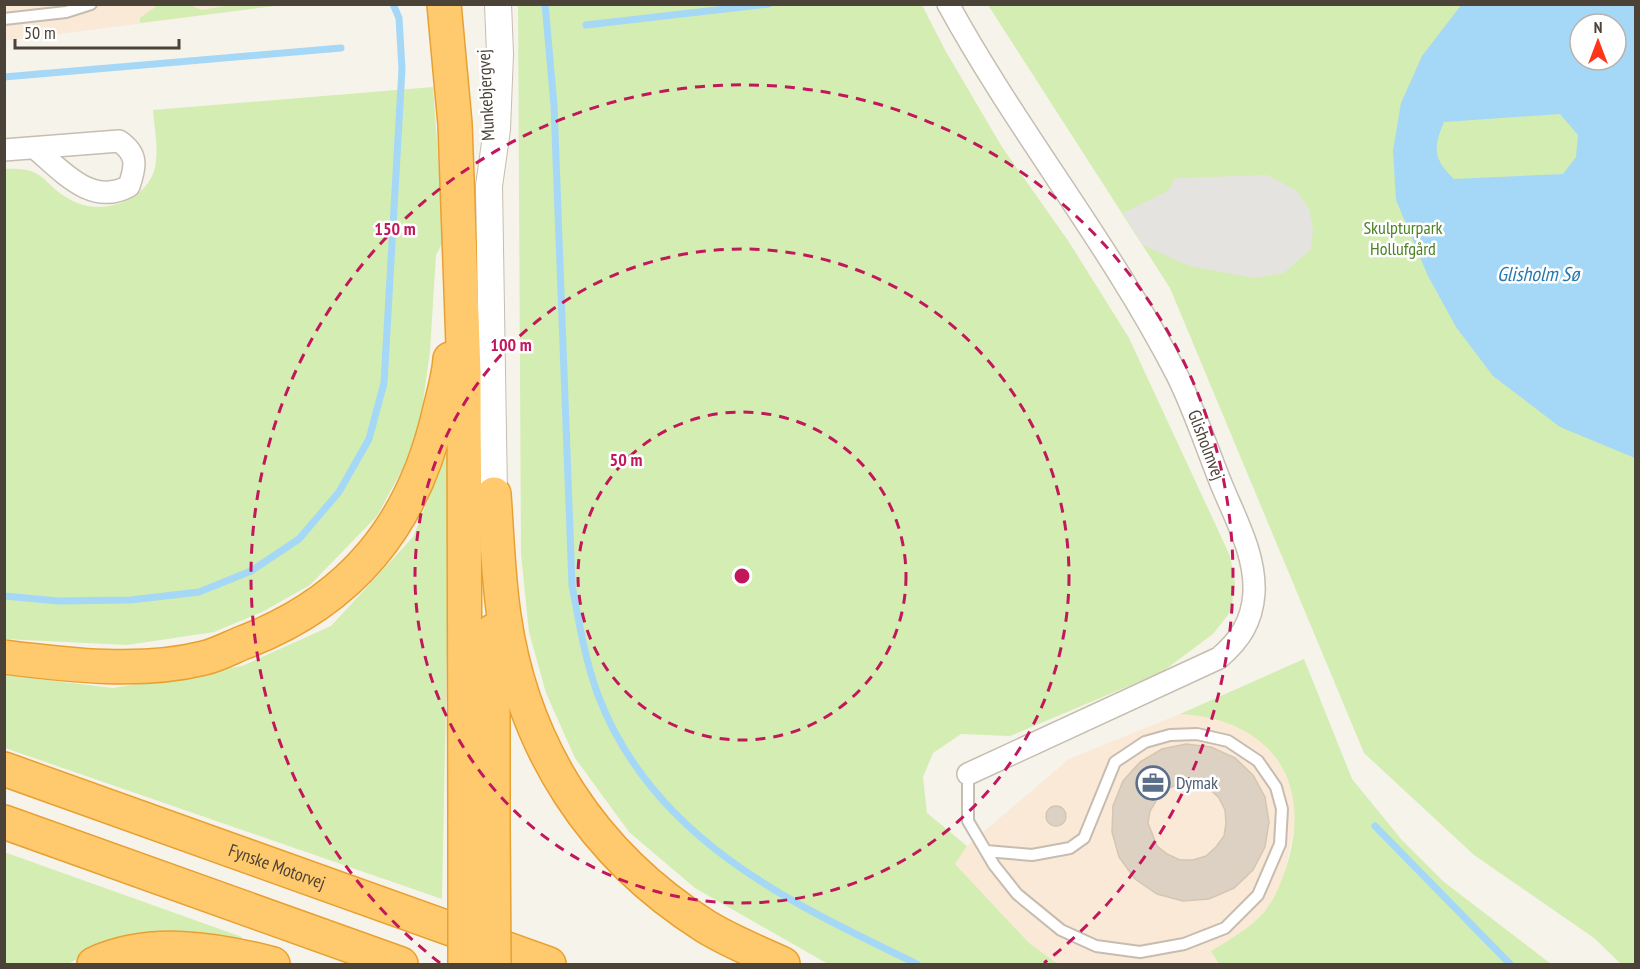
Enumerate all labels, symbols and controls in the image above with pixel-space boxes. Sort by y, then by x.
scale bar [15,12,178,50]
north arrow [1568,12,1628,72]
text: N [1594,17,1602,37]
text: 50 m [24,21,56,44]
street label: Munkebjergvej [472,49,499,141]
park label: Skulpturpark Hollufgård [1363,216,1443,260]
text: 150 m [374,217,416,240]
water label: Glisholm Sø [1497,261,1581,287]
text: 100 m [490,333,532,356]
street label: Glisholmvej [1183,406,1230,483]
text: 50 m [610,448,642,471]
centre of rings [732,566,752,586]
office icon: Dymak [1135,765,1171,801]
place label: Dymak [1176,771,1218,794]
street label: Fynske Motorvej [226,838,329,894]

